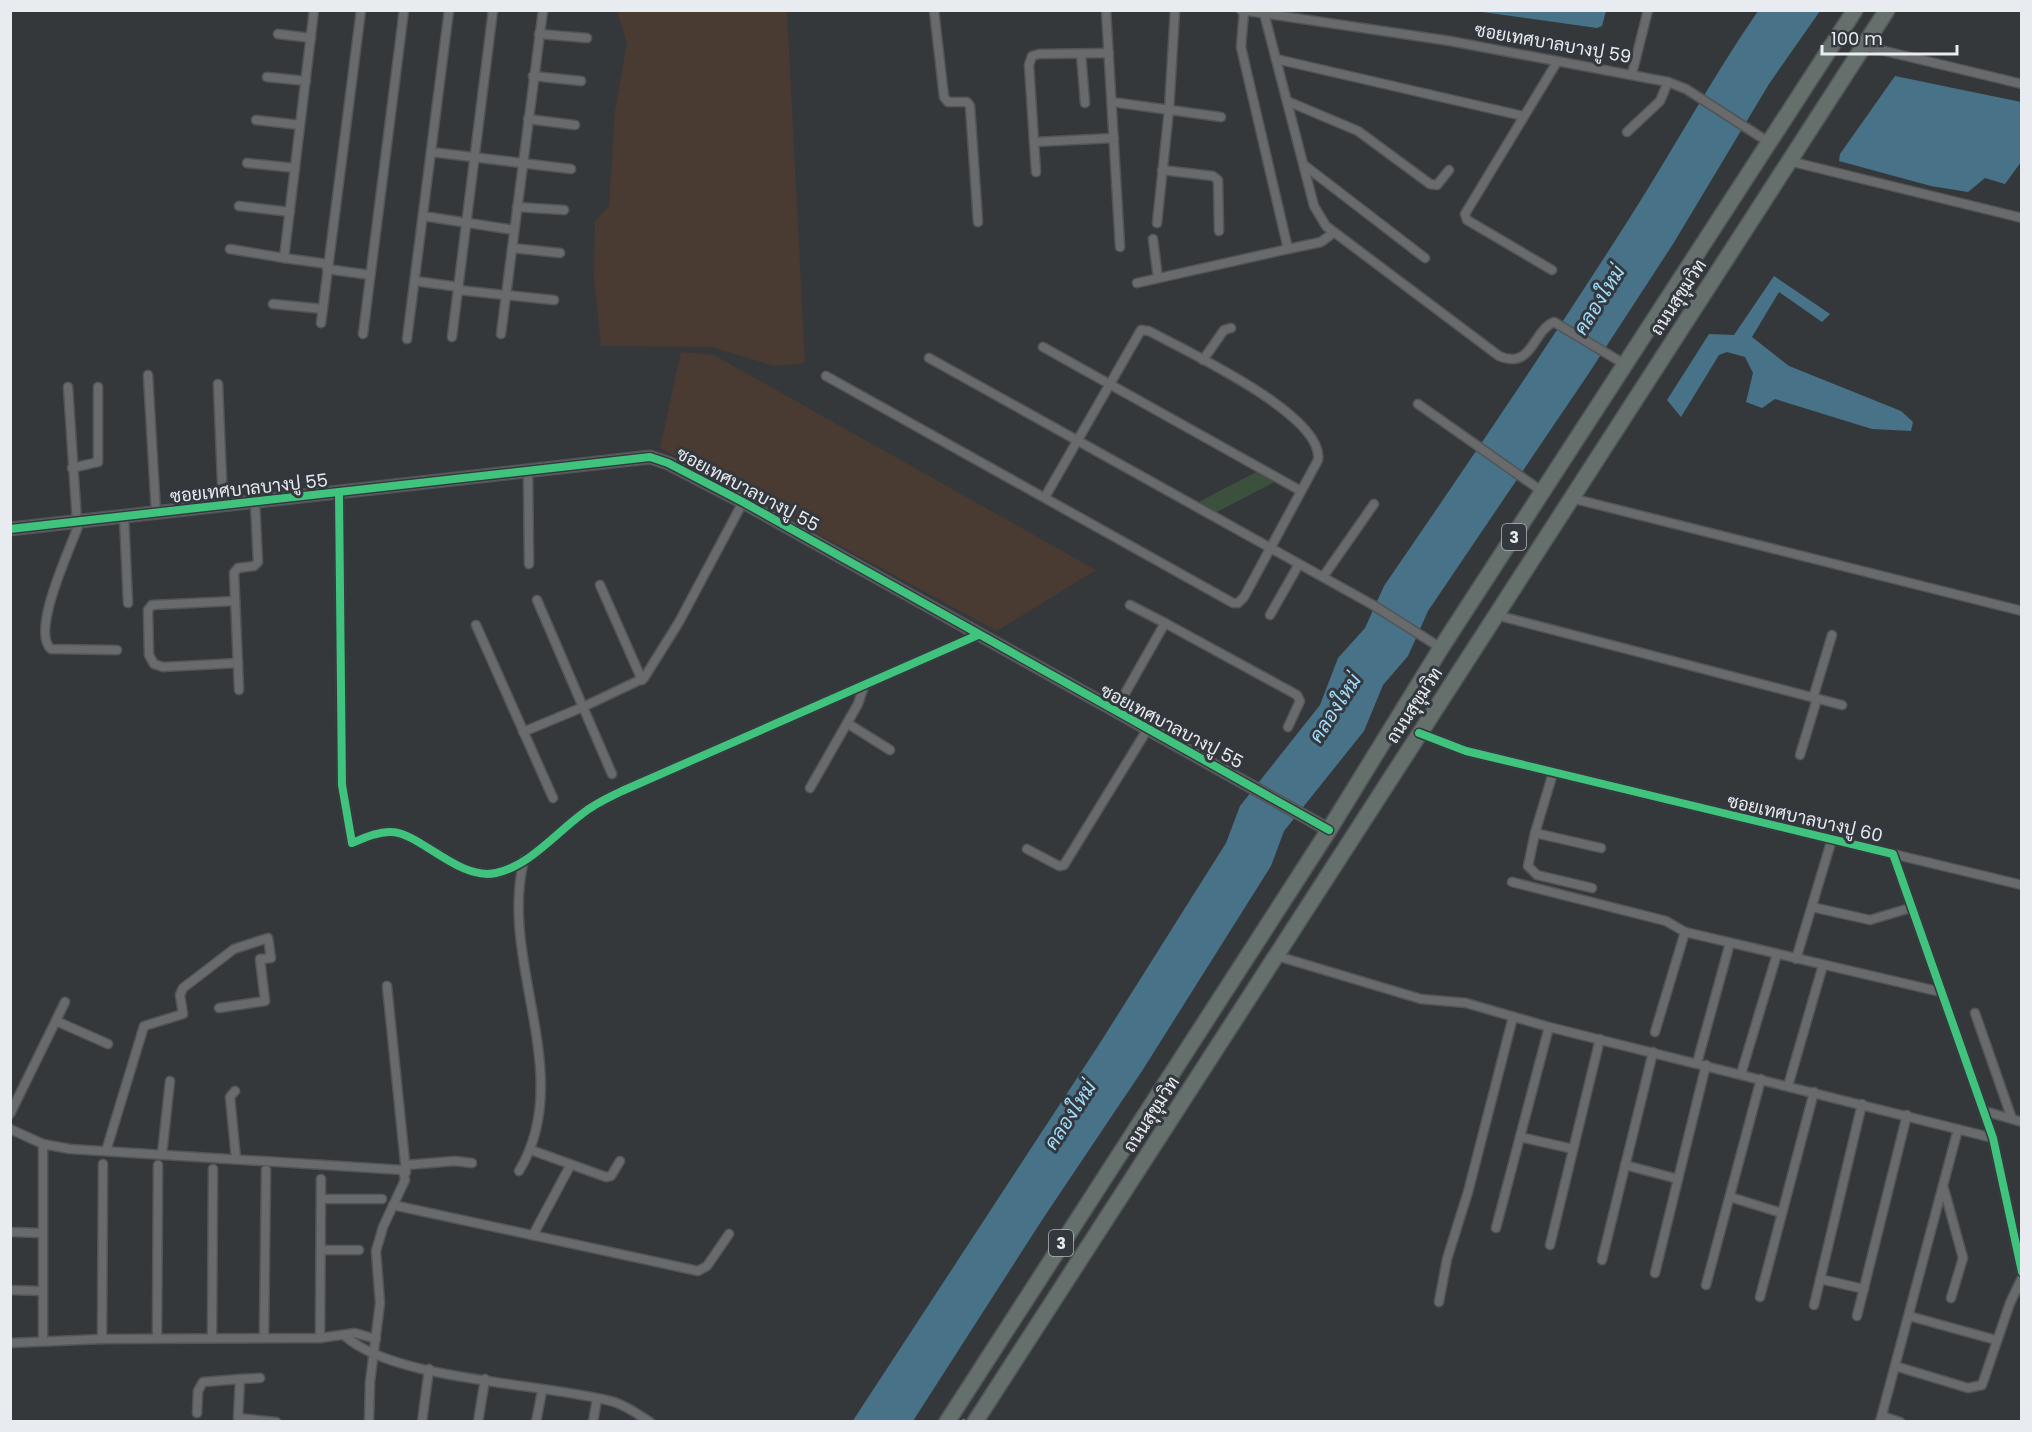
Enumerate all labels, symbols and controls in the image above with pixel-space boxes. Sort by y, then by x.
street label: ซอยเทศบาลบางปู 59 [1472,17,1633,70]
scale bar [1822,18,1957,56]
text: 100 m [1831,26,1883,51]
street label: ถนนสุขุมวิท [1644,254,1712,340]
water label: คลองใหม่ [1567,259,1632,340]
street label: ซอยเทศบาลบางปู 55 [672,441,824,538]
street label: ซอยเทศบาลบางปู 55 [169,467,329,510]
road number: 3 [1502,524,1526,550]
street label: ถนนสุขุมวิท [1380,662,1448,748]
water label: คลองใหม่ [1302,667,1368,748]
street label: ซอยเทศบาลบางปู 55 [1096,678,1248,775]
street label: ซอยเทศบาลบางปู 60 [1725,788,1885,849]
street label: ถนนสุขุมวิท [1117,1071,1185,1157]
water label: คลองใหม่ [1037,1074,1103,1155]
road number: 3 [1049,1230,1073,1256]

